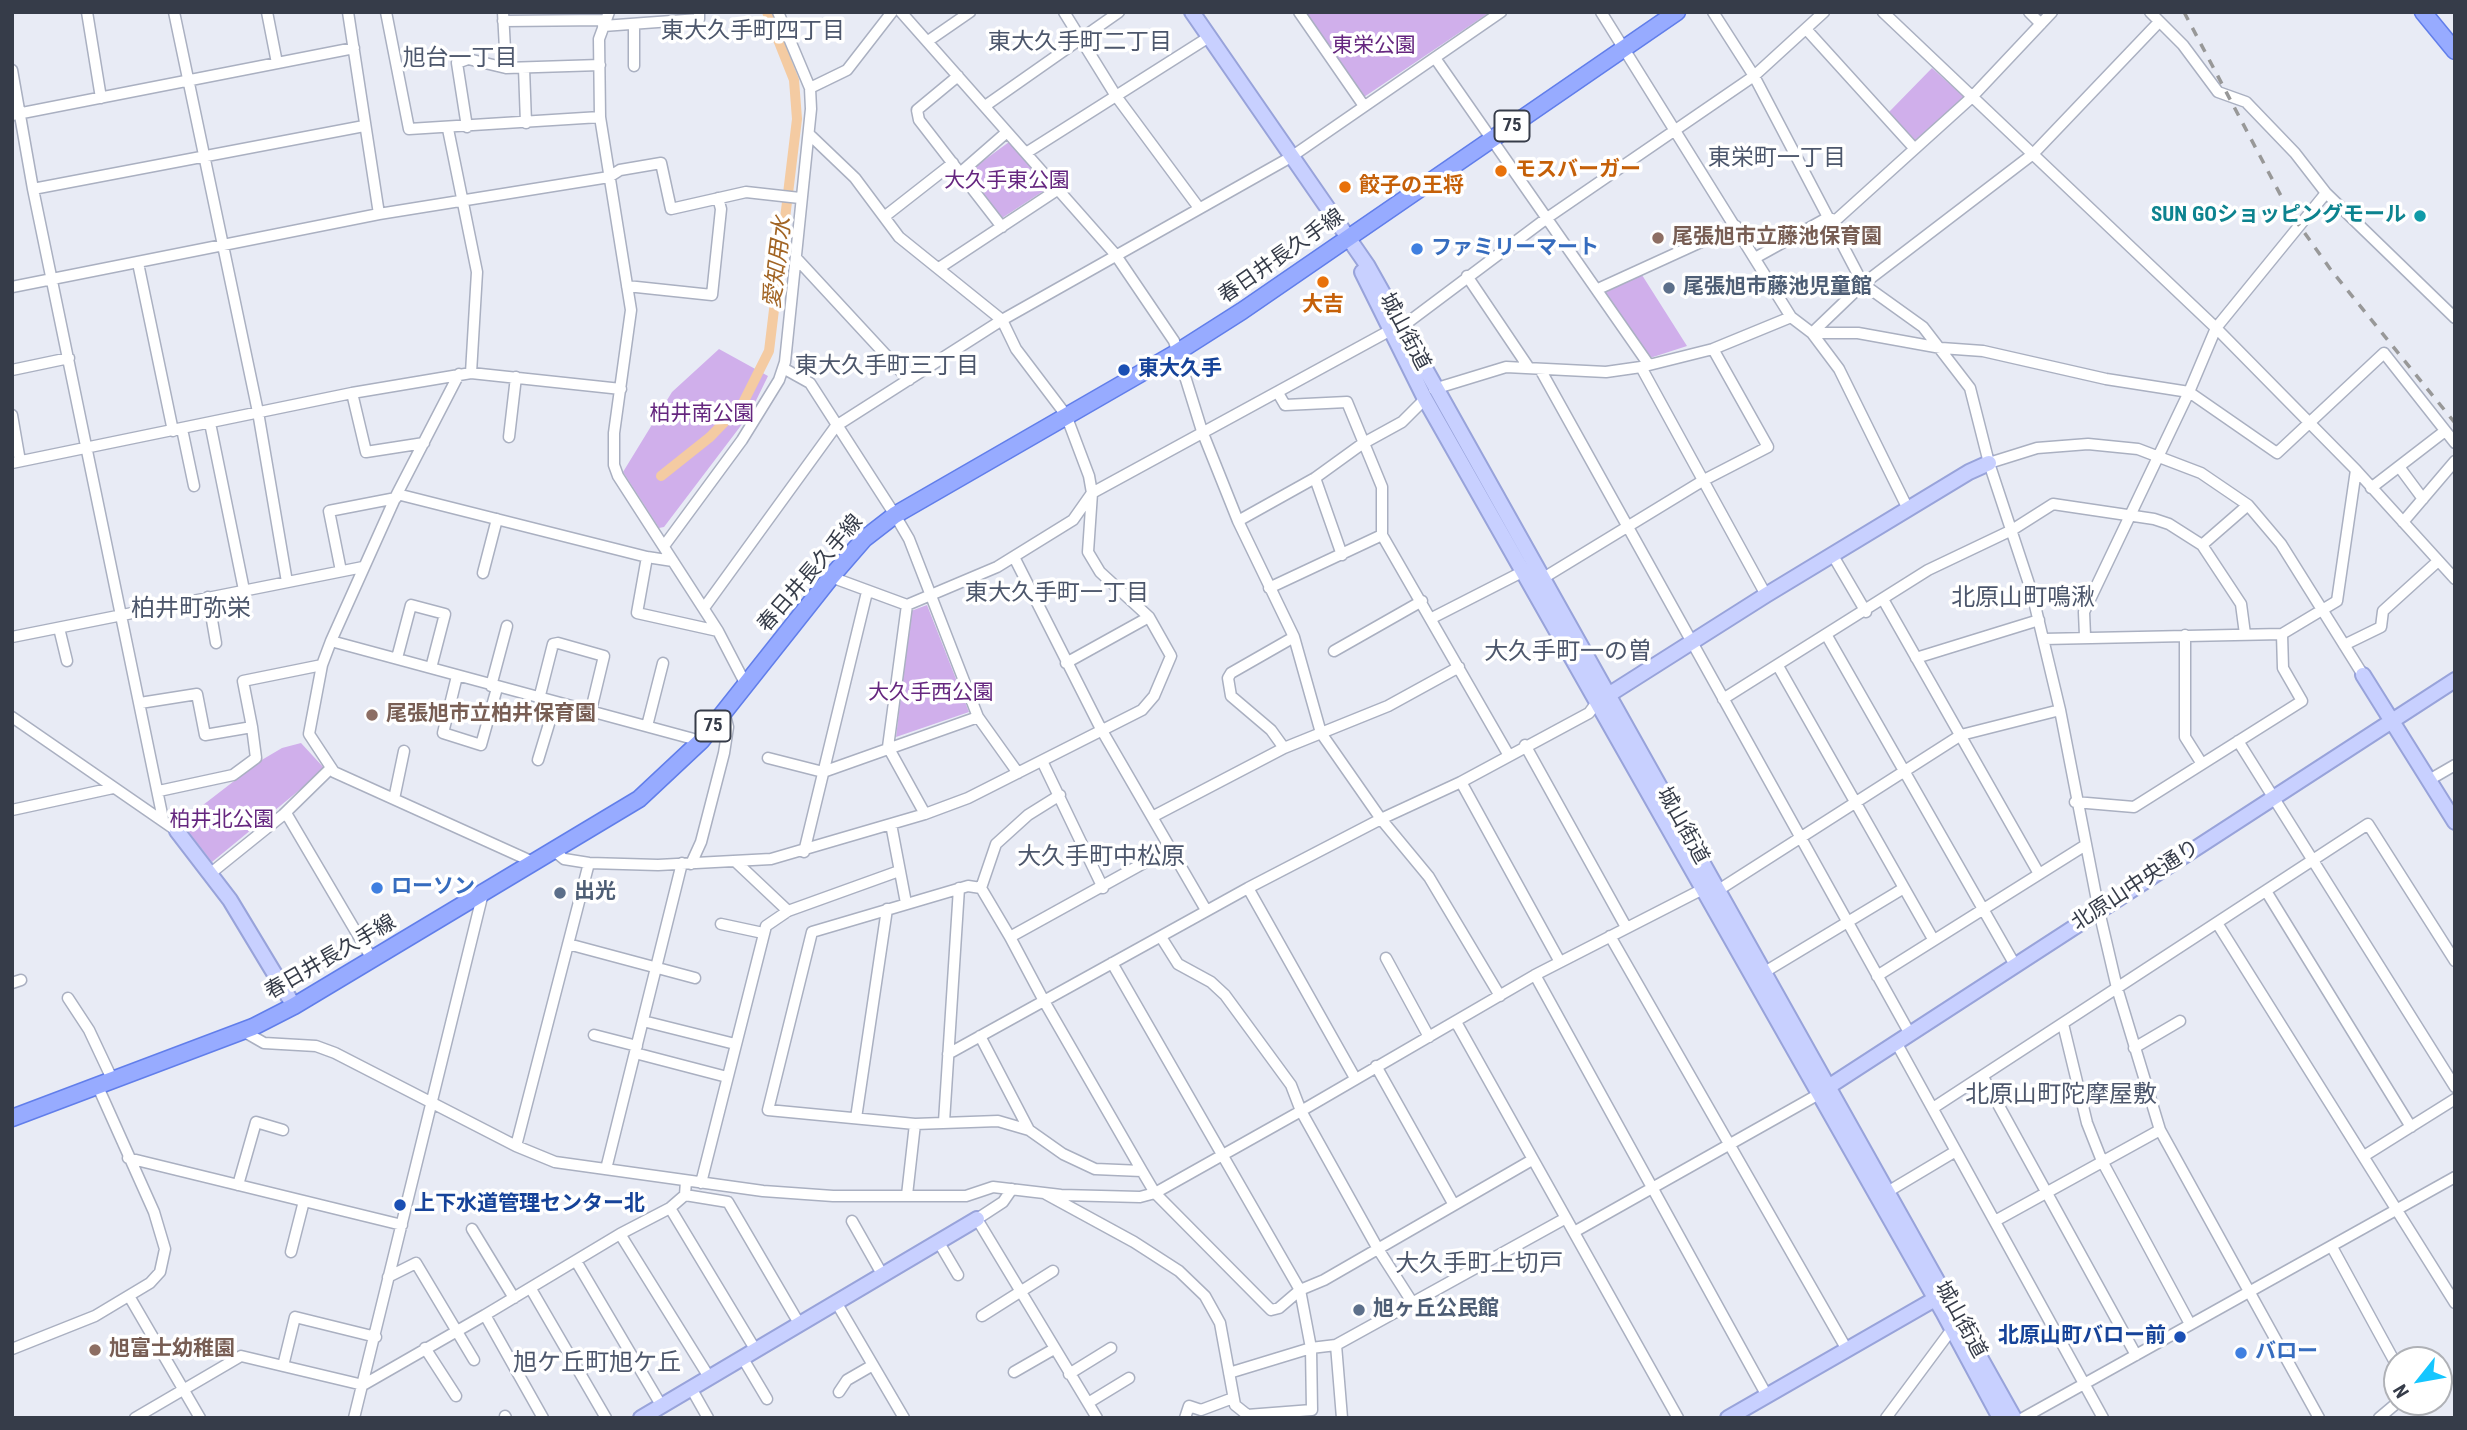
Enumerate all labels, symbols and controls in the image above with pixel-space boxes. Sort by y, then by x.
district label: 東大久手町四丁目 [661,18,845,46]
district label: 東大久手町二丁目 [988,29,1172,57]
park label: 東栄公園 [1332,34,1416,60]
district label: 旭台一丁目 [403,45,517,73]
road number: 75 [1494,110,1530,142]
district label: 東栄町一丁目 [1708,145,1846,173]
place label: モスバーガー [1515,158,1641,184]
marker: モスバーガー [1493,163,1509,179]
park label: 大久手東公園 [944,169,1070,195]
place label: 餃子の王将 [1359,174,1464,200]
marker: 餃子の王将 [1337,179,1353,195]
place label: SUN GOショッピングモール [2151,203,2406,229]
street label: 春日井長久手線 [1215,205,1349,309]
marker: SUN GOショッピングモール [2412,208,2428,224]
water label: 愛知用水 [760,216,798,310]
place label: 尾張旭市立藤池保育園 [1672,225,1882,251]
marker: 尾張旭市立藤池保育園 [1650,230,1666,246]
place label: ファミリーマート [1431,236,1599,262]
marker: ファミリーマート [1409,241,1425,257]
marker: 大吉 [1315,274,1331,290]
place label: 尾張旭市藤池児童館 [1683,275,1872,301]
marker: 尾張旭市藤池児童館 [1661,280,1677,296]
street label: 城山街道 [1373,289,1435,375]
place label: 大吉 [1302,293,1344,319]
district label: 東大久手町三丁目 [795,353,979,381]
place label: 東大久手 [1138,357,1222,383]
marker: 東大久手 [1116,362,1132,378]
park label: 柏井南公園 [650,402,754,428]
street label: 春日井長久手線 [753,510,869,638]
district label: 東大久手町一丁目 [965,580,1149,608]
district label: 北原山町鳴湫 [1951,585,2095,613]
district label: 柏井町弥栄 [131,596,251,624]
district label: 大久手町一の曽 [1484,639,1652,667]
park label: 大久手西公園 [868,681,994,707]
place label: 尾張旭市立柏井保育園 [386,702,596,728]
marker: 尾張旭市立柏井保育園 [364,707,380,723]
road number: 75 [696,710,730,741]
street label: 城山街道 [1651,783,1713,869]
park label: 柏井北公園 [170,808,274,834]
street label: 北原山中央通り [2067,835,2205,937]
district label: 大久手町中松原 [1017,844,1185,872]
place label: ローソン [391,875,475,901]
marker: ローソン [369,880,385,896]
place label: 出光 [574,880,616,906]
marker: 出光 [552,885,568,901]
street label: 春日井長久手線 [261,910,401,1006]
district label: 北原山町陀摩屋敷 [1965,1082,2157,1110]
place label: 上下水道管理センター北 [414,1192,645,1218]
marker: 上下水道管理センター北 [392,1197,408,1213]
district label: 大久手町上切戸 [1395,1251,1563,1279]
street label: 城山街道 [1929,1277,1991,1363]
place label: 旭ヶ丘公民館 [1373,1297,1499,1323]
marker: 旭ヶ丘公民館 [1351,1302,1367,1318]
place label: 北原山町バロー前 [1998,1324,2166,1350]
marker: 北原山町バロー前 [2172,1329,2188,1345]
place label: 旭富士幼稚園 [109,1337,235,1363]
place label: バロー [2255,1340,2318,1366]
marker: 旭富士幼稚園 [87,1342,103,1358]
marker: バロー [2233,1345,2249,1361]
north arrow [2383,1346,2453,1416]
district label: 旭ケ丘町旭ケ丘 [513,1350,681,1378]
text: N [2388,1380,2414,1402]

